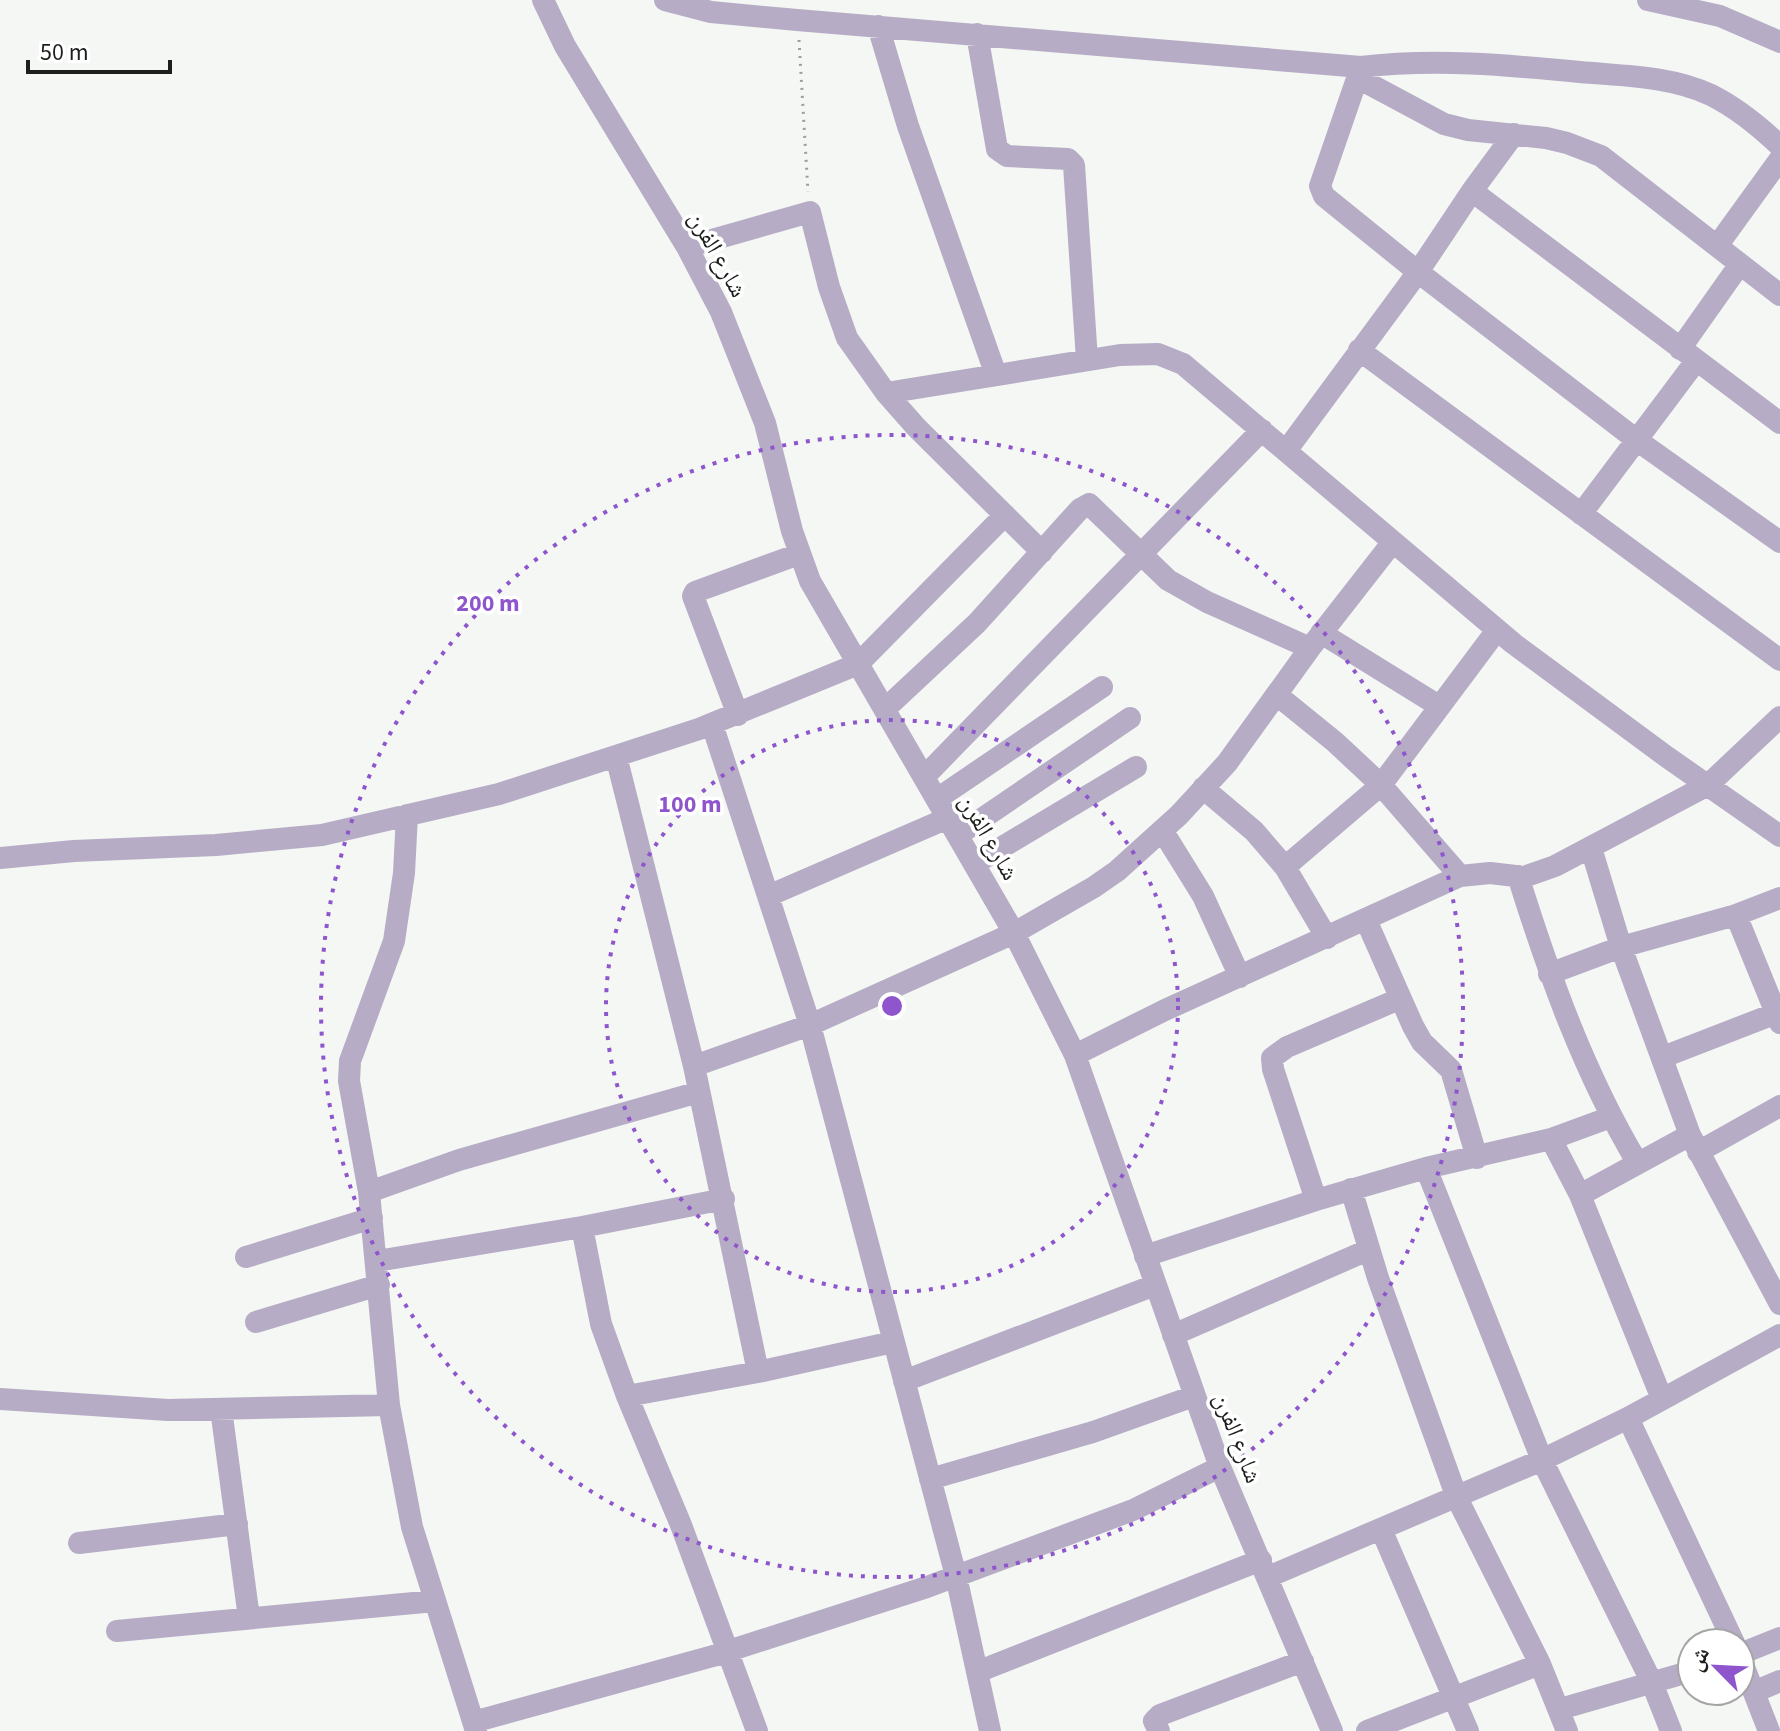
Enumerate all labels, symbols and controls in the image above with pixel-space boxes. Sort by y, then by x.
scale bar [28,24,170,74]
text: 50 m [40,35,89,70]
street label: شارع الفرن [679,205,756,304]
text: 200 m [456,586,520,621]
text: 100 m [658,787,722,822]
street label: شارع الفرن [950,788,1027,887]
centre of rings [878,992,906,1020]
street label: شارع الفرن [1204,1388,1271,1488]
north arrow [1676,1627,1756,1707]
text: ش [1679,1642,1718,1676]

